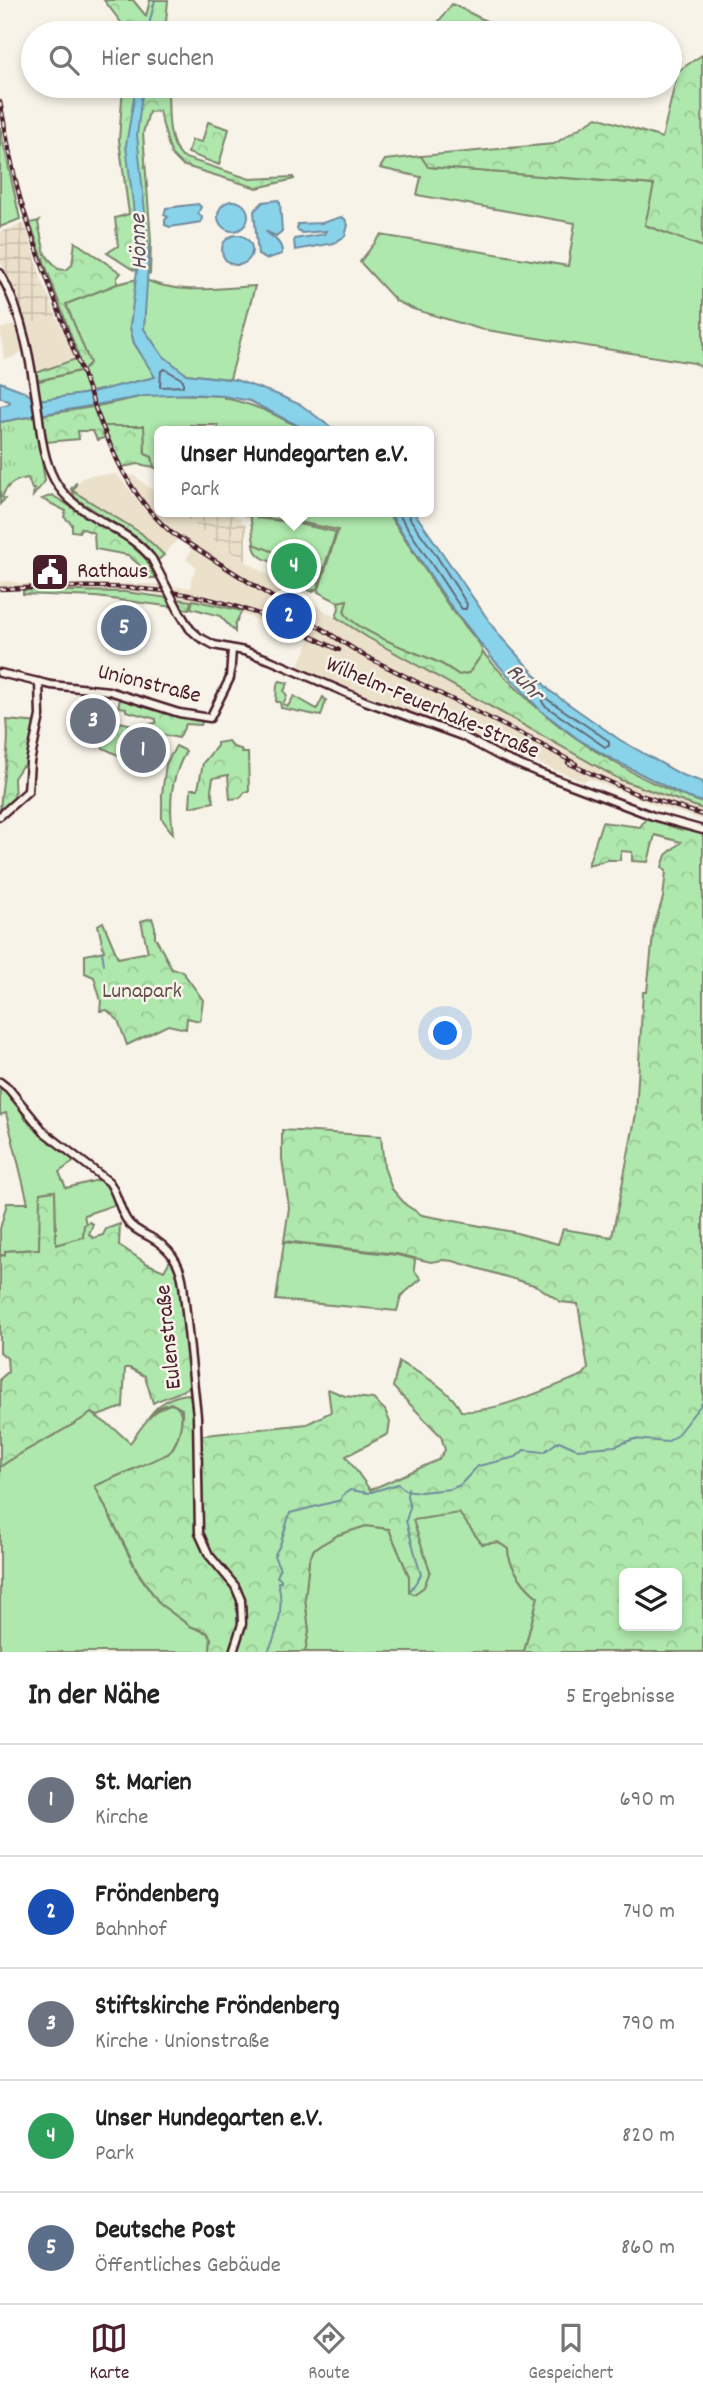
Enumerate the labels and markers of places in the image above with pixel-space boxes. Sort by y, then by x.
pin: 4 [271,540,317,592]
public building icon: Rathaus [29,551,71,593]
place label: Rathaus [77,556,148,589]
pin: 2 [266,590,312,642]
pin: 5 [101,602,147,654]
pin: 3 [70,695,116,747]
pin: 1 [120,724,166,776]

